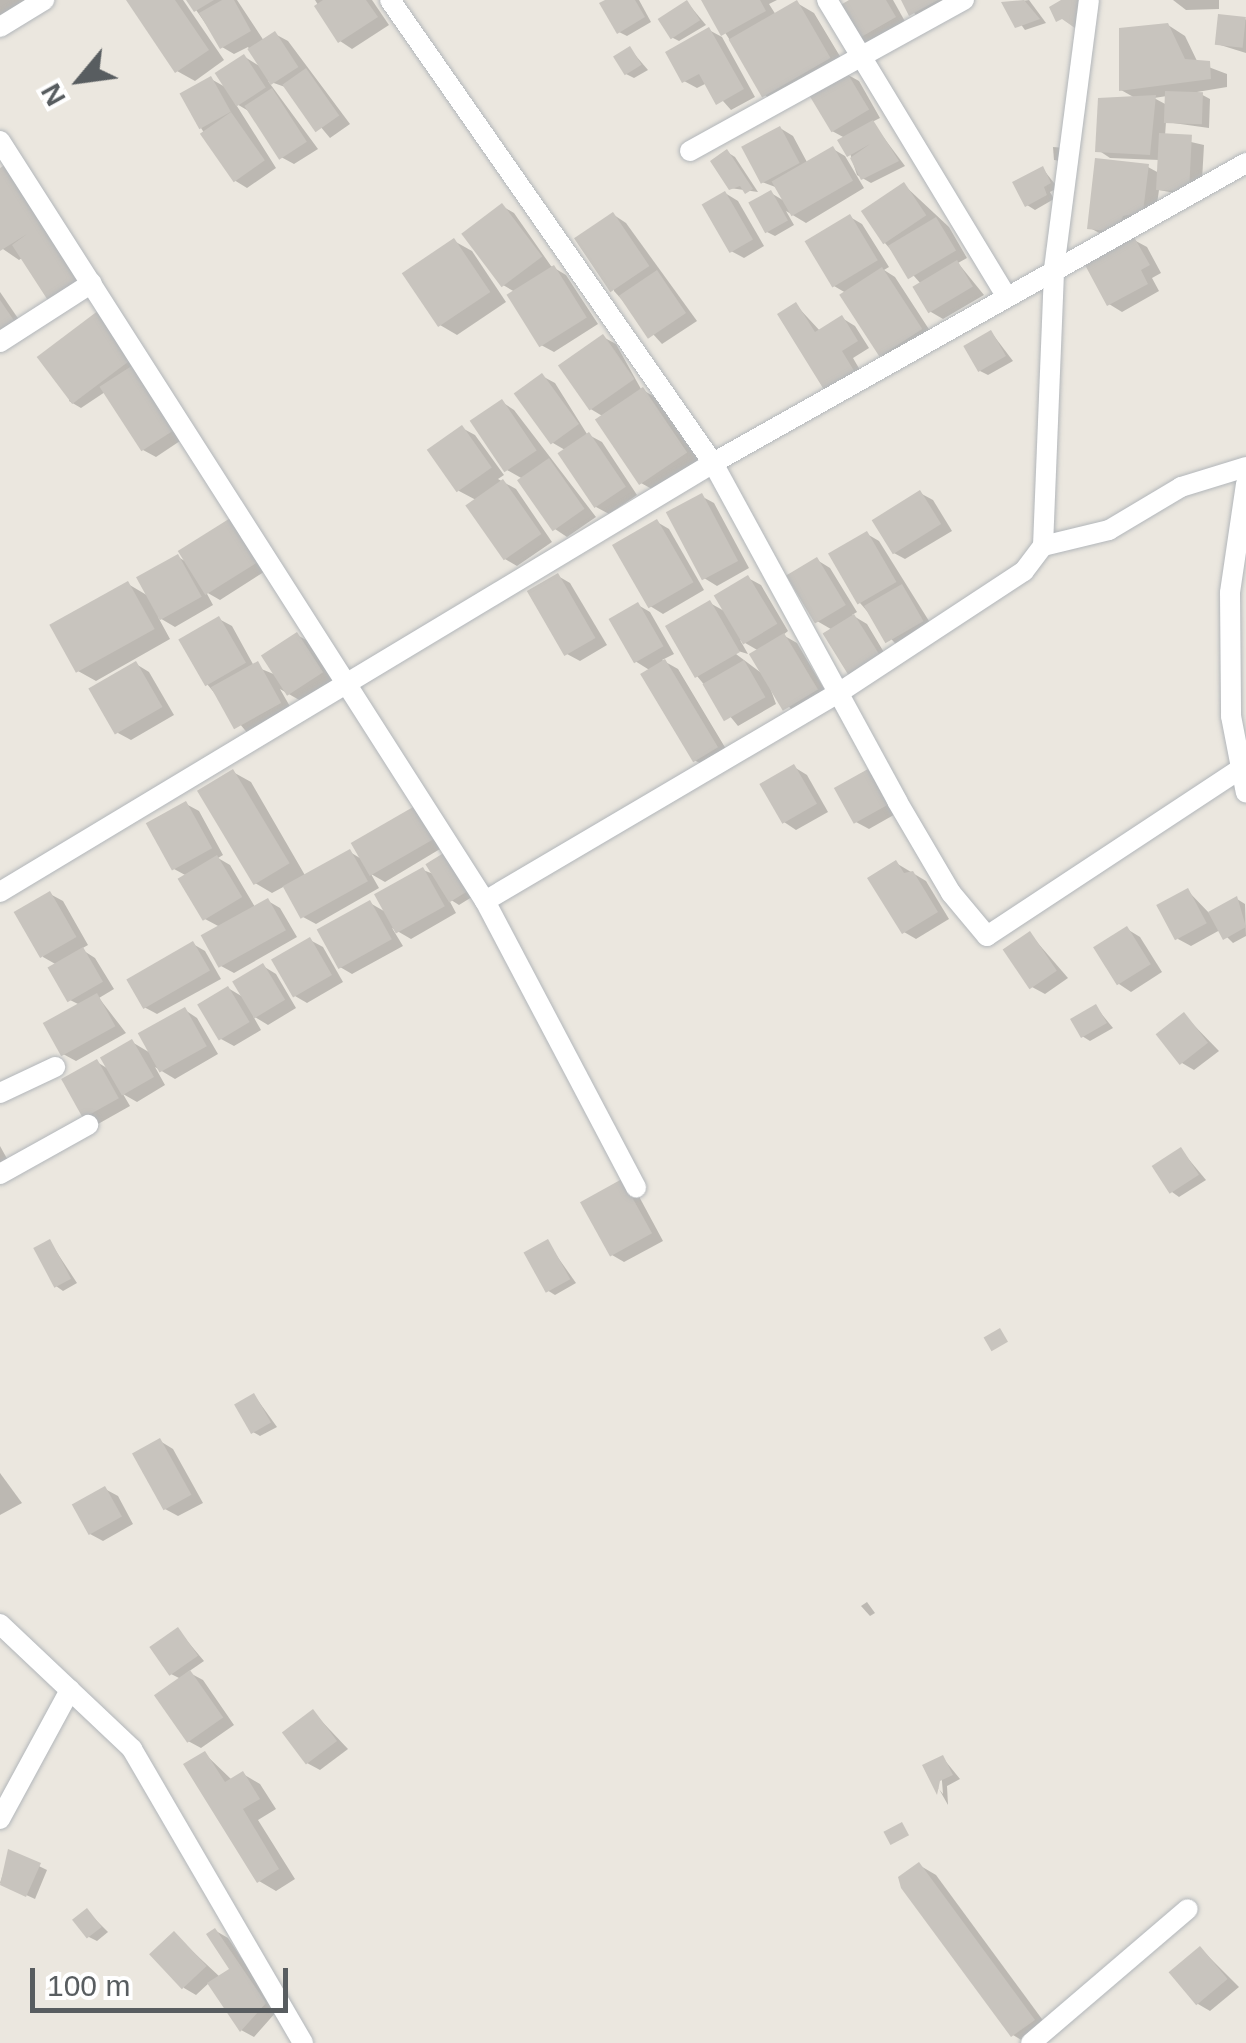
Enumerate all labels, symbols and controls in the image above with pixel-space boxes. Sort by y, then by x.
north arrow [30,30,130,130]
text: N [35,78,72,111]
scale bar [35,1948,292,2010]
text: 100 m [47,1969,130,2002]

